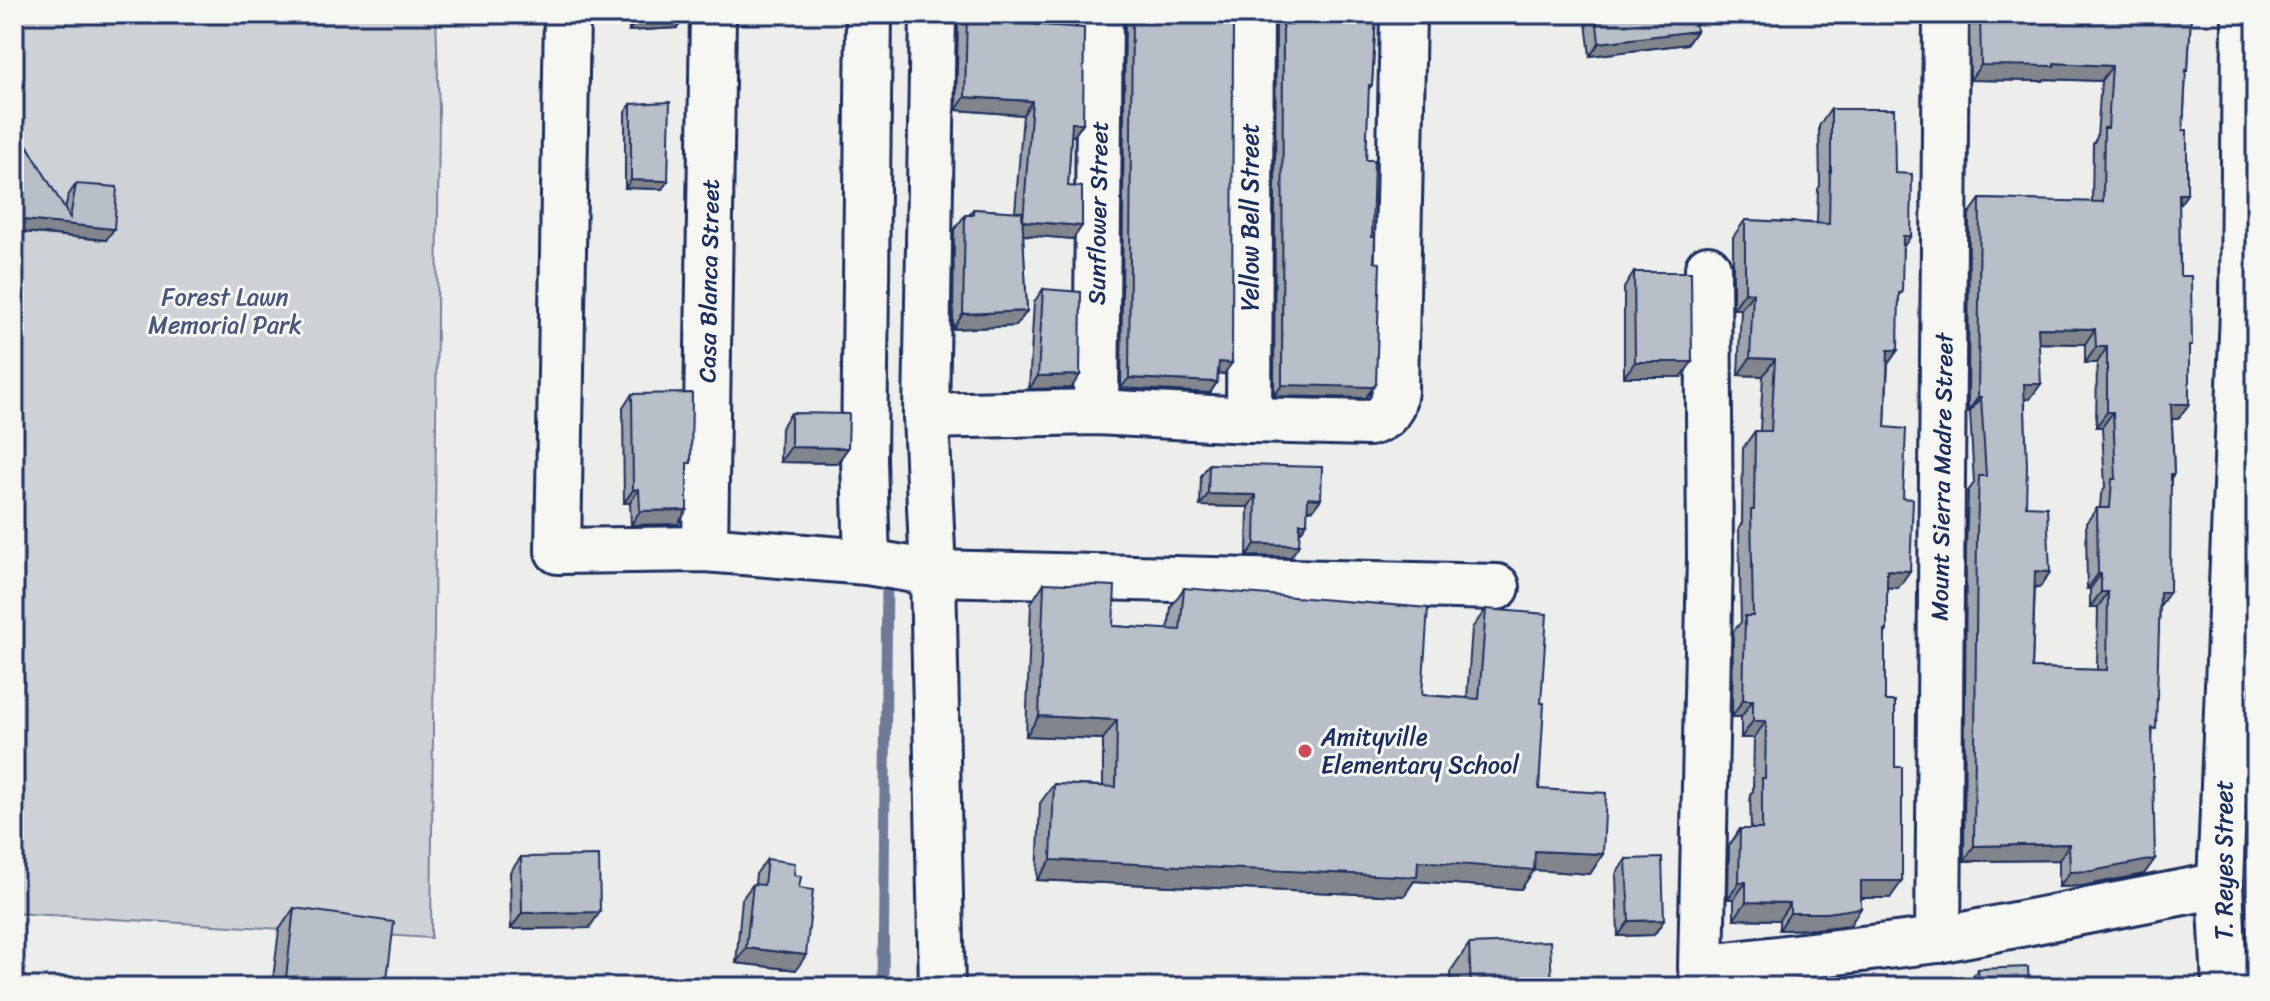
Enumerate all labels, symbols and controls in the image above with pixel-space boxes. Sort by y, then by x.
street label: Sunflower Street [1075,120,1121,306]
street label: Yellow Bell Street [1229,123,1271,311]
street label: Casa Blanca Street [686,179,732,383]
park label: Forest Lawn Memorial Park [148,276,302,346]
street label: Mount Sierra Madre Street [1918,331,1966,621]
place label: Amityville Elementary School [1320,716,1520,786]
marker: Amityville Elementary School [1296,742,1314,760]
street label: T. Reyes Street [2203,780,2245,940]

